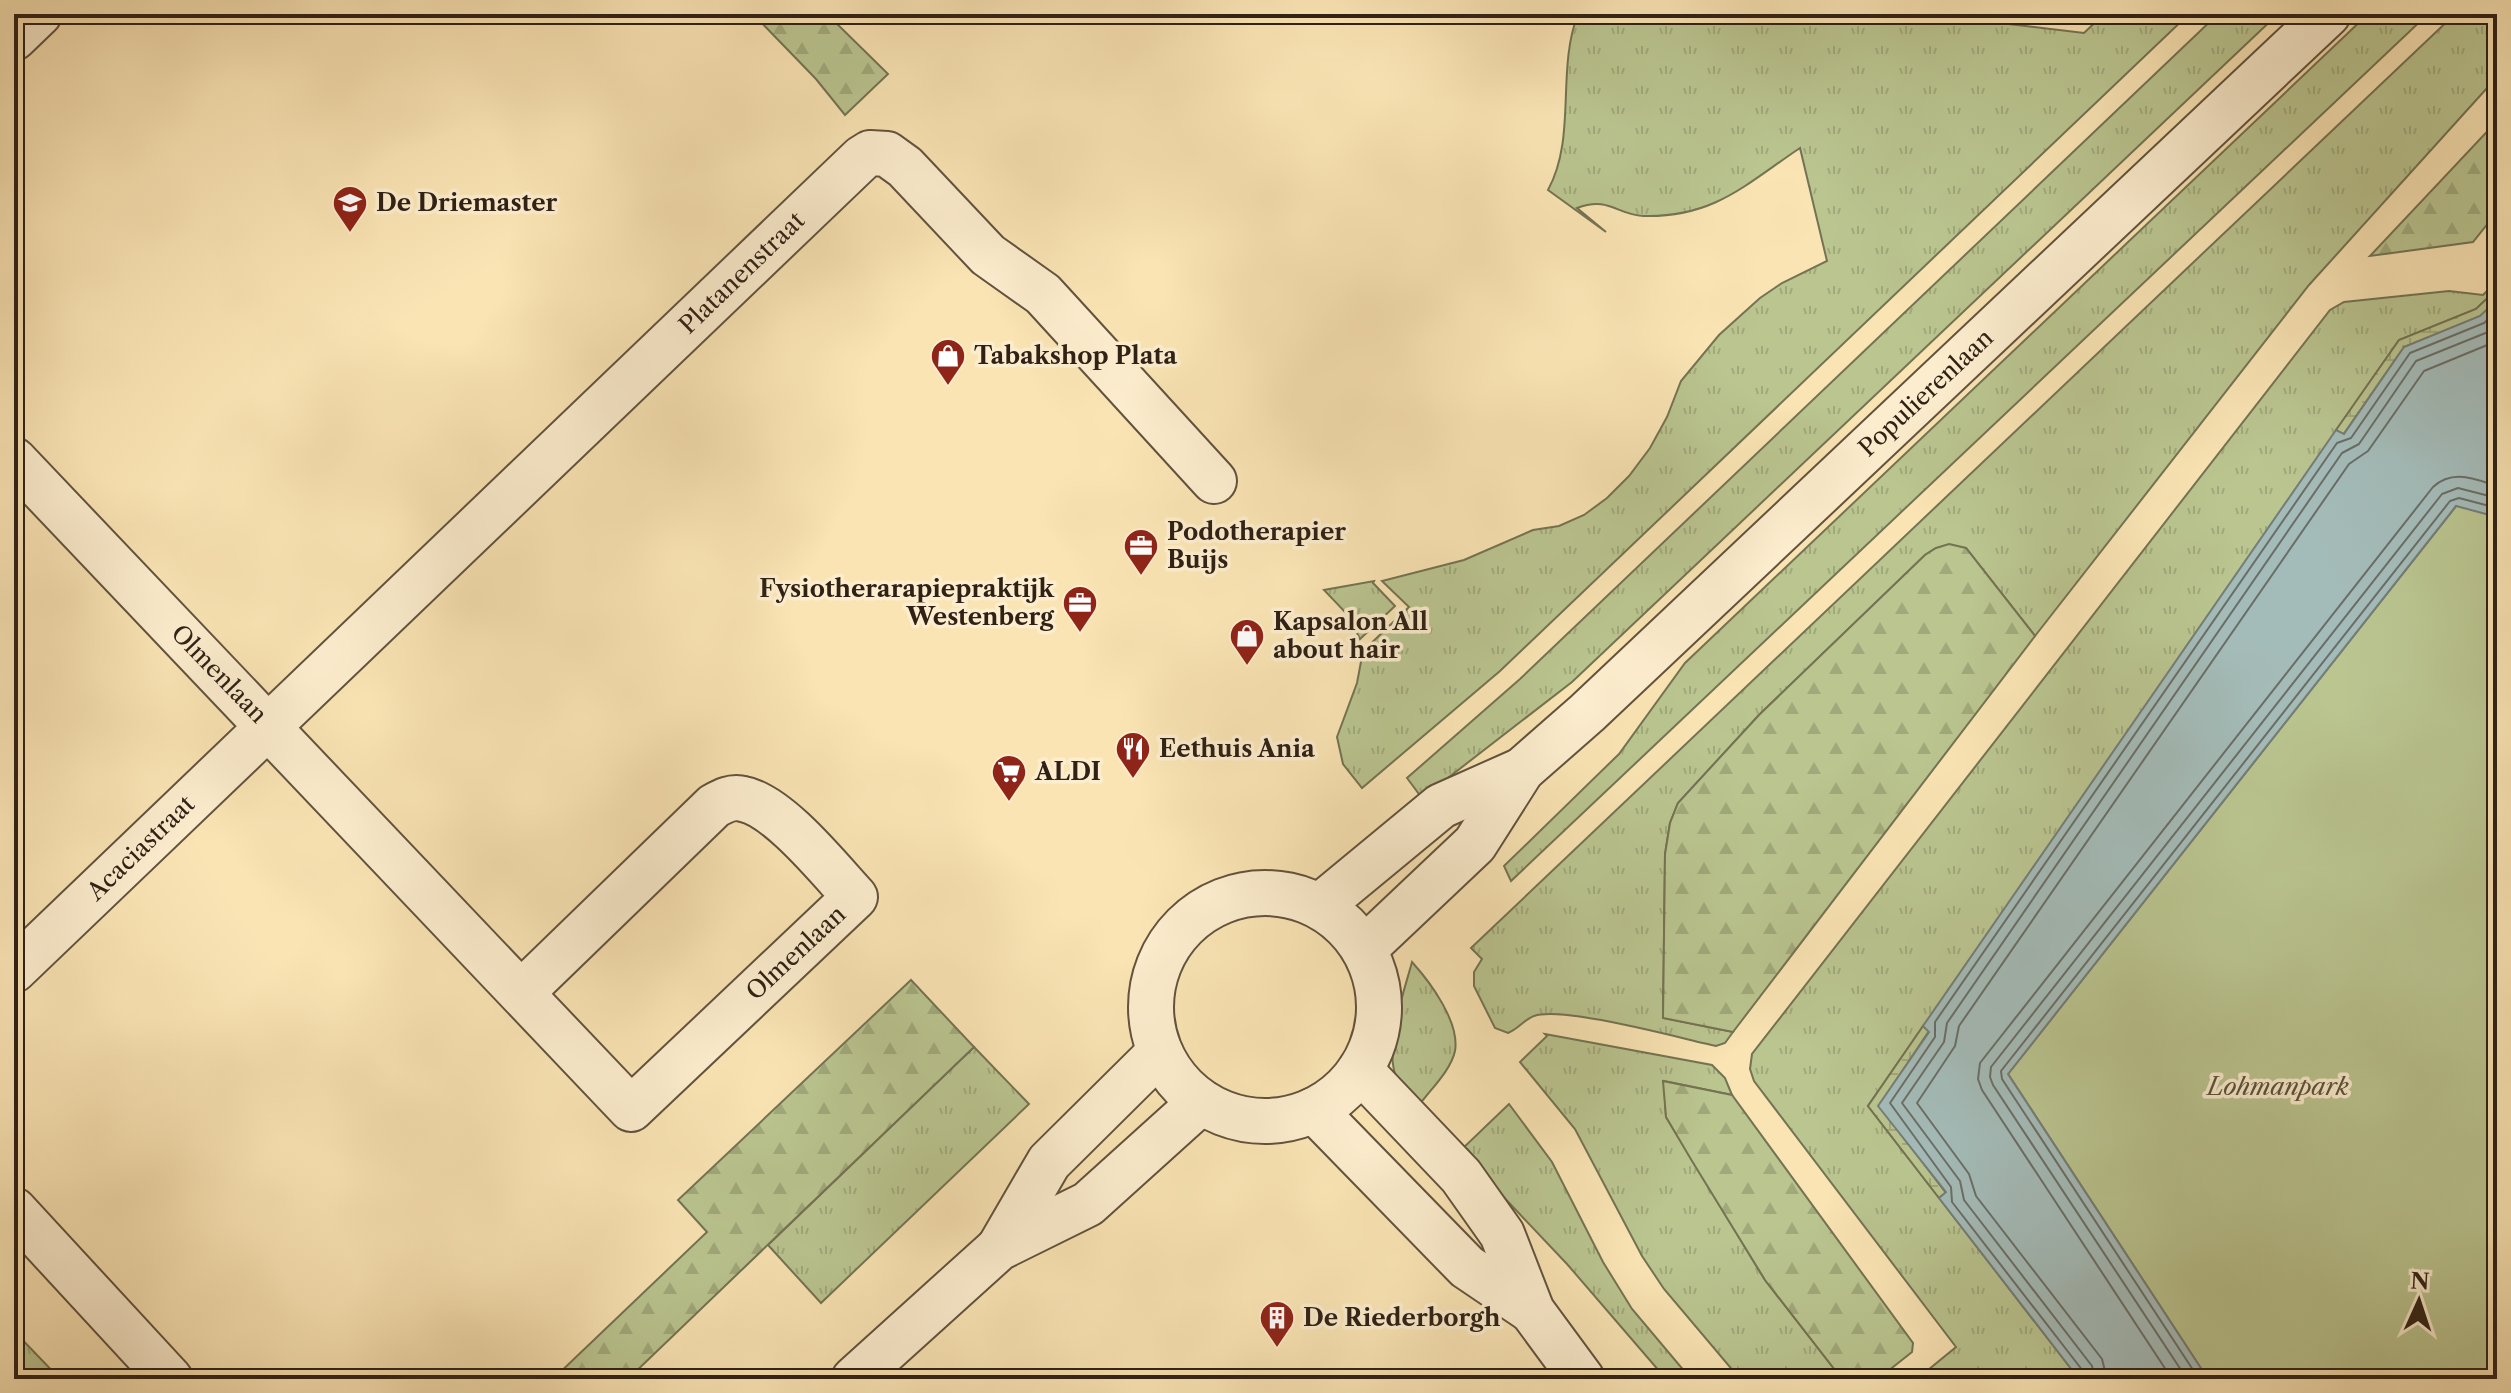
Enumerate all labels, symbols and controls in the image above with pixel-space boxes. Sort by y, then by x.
school or university icon: De Driemaster [331,184,369,234]
place label: De Driemaster [376,188,558,217]
street label: Platanenstraat [673,205,811,340]
street label: Populierenlaan [1852,323,1999,462]
shop icon: Tabakshop Plata [929,337,967,387]
place label: Tabakshop Plata [974,341,1178,370]
place label: Podotherapier Buijs [1167,517,1346,574]
office icon: Podotherapier Buijs [1122,527,1160,577]
place label: Fysiotherarapiepraktijk Westenberg [759,574,1055,631]
office icon: Fysiotherarapiepraktijk Westenberg [1061,584,1099,634]
place label: Kapsalon All about hair [1273,607,1428,664]
shop icon: Kapsalon All about hair [1228,617,1266,667]
street label: Olmenlaan [165,619,273,729]
restaurant icon: Eethuis Ania [1114,730,1152,780]
place label: Eethuis Ania [1159,734,1316,763]
supermarket icon: ALDI [990,753,1028,803]
place label: ALDI [1034,757,1101,786]
street label: Acaciastraat [80,789,201,907]
street label: Olmenlaan [740,899,851,1006]
park label: Lohmanpark [2205,1072,2349,1101]
north arrow [2379,1261,2459,1341]
text: N [2410,1268,2430,1296]
building icon: De Riederborgh [1258,1299,1296,1349]
place label: De Riederborgh [1303,1303,1501,1332]

